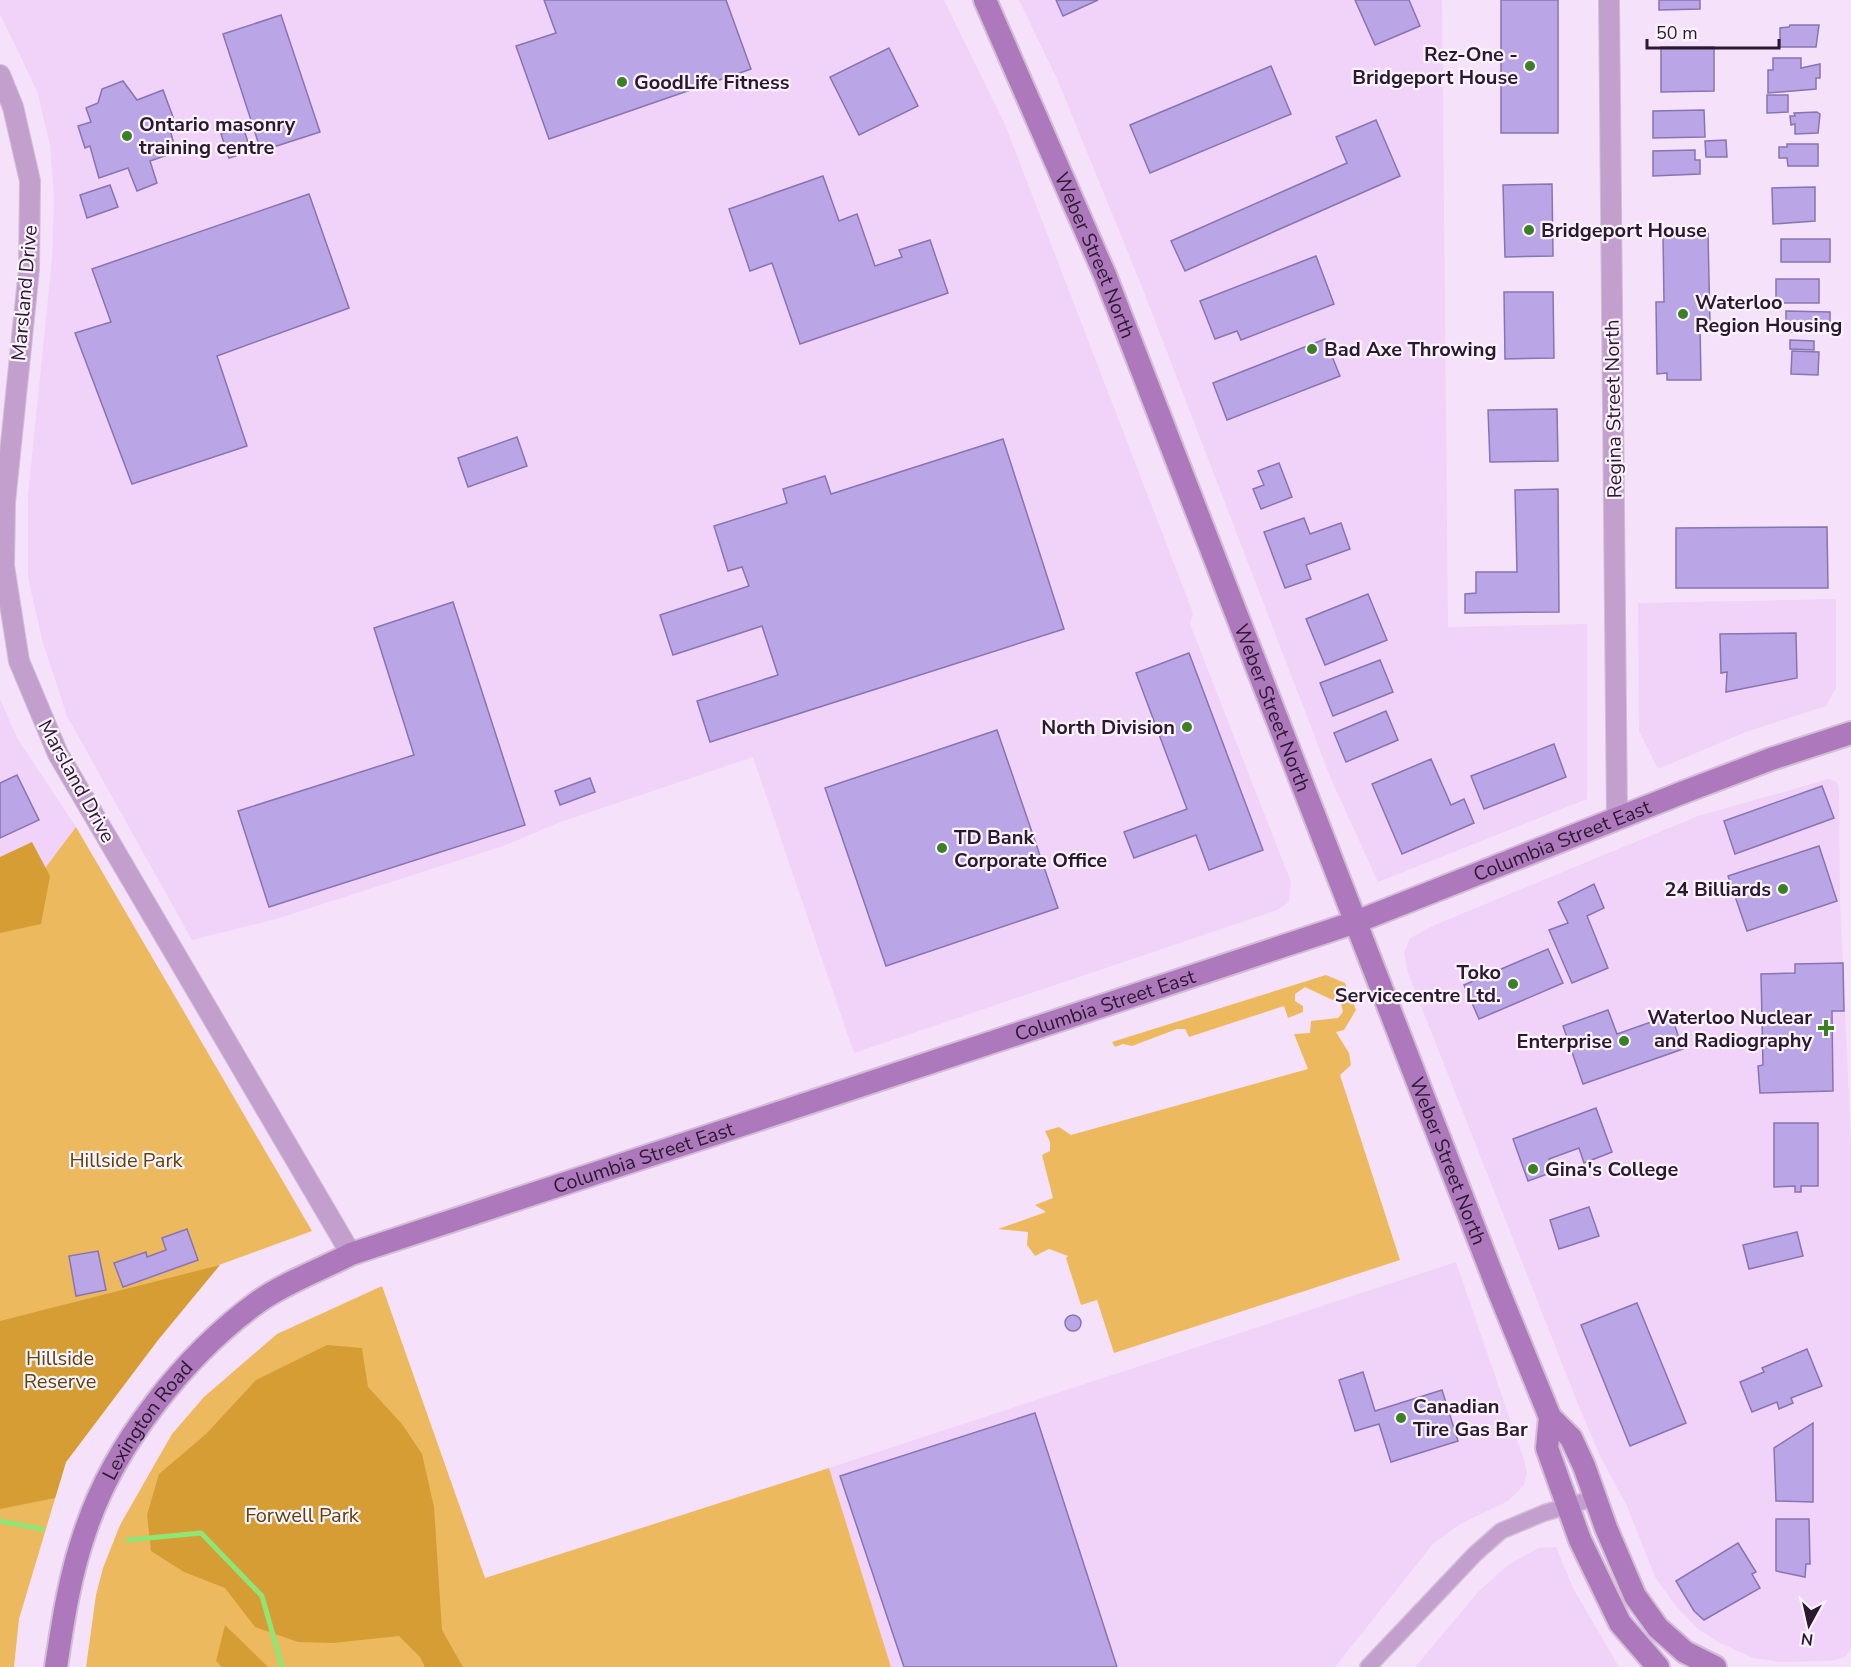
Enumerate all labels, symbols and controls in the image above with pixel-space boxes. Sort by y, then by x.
scale bar [1647,12,1779,50]
text: 50 m [1656,21,1698,45]
place label: Rez-One - Bridgeport House [1352,41,1518,91]
marker: Rez-One - Bridgeport House [1523,59,1537,73]
place label: GoodLife Fitness [634,69,790,96]
marker: GoodLife Fitness [615,75,629,89]
place label: Ontario masonry training centre [139,111,296,161]
marker: Ontario masonry training centre [120,129,134,143]
street label: Weber Street North [1048,168,1141,342]
place label: Bridgeport House [1541,217,1707,244]
marker: Bridgeport House [1522,223,1536,237]
street label: Marsland Drive [5,224,44,362]
place label: Waterloo Region Housing [1695,289,1842,339]
marker: Waterloo Region Housing [1676,307,1690,321]
street label: Regina Street North [1598,319,1629,499]
place label: Bad Axe Throwing [1324,336,1496,363]
marker: Bad Axe Throwing [1305,342,1319,356]
street label: Weber Street North [1227,620,1317,796]
place label: North Division [1041,714,1175,741]
street label: Marsland Drive [32,715,121,847]
marker: North Division [1180,720,1194,734]
street label: Columbia Street East [1469,793,1656,888]
place label: TD Bank Corporate Office [954,824,1107,874]
marker: TD Bank Corporate Office [935,841,949,855]
place label: 24 Billiards [1665,876,1771,903]
marker: 24 Billiards [1776,882,1790,896]
place label: Toko Servicecentre Ltd. [1335,959,1501,1009]
street label: Columbia Street East [1011,963,1200,1048]
marker: Toko Servicecentre Ltd. [1506,977,1520,991]
place label: Waterloo Nuclear and Radiography [1647,1004,1812,1054]
marker: Waterloo Nuclear and Radiography [1817,1019,1835,1037]
place label: Enterprise [1517,1028,1612,1055]
marker: Enterprise [1617,1034,1631,1048]
street label: Weber Street North [1403,1073,1492,1249]
street label: Columbia Street East [550,1115,738,1200]
park label: Hillside Park [69,1147,184,1174]
place label: Gina's College [1545,1156,1678,1183]
marker: Gina's College [1526,1162,1540,1176]
park label: Hillside Reserve [24,1345,96,1395]
street label: Lexington Road [96,1355,199,1485]
place label: Canadian Tire Gas Bar [1413,1393,1528,1443]
marker: Canadian Tire Gas Bar [1394,1411,1408,1425]
park label: Forwell Park [245,1502,360,1529]
north arrow [1779,1595,1839,1655]
text: N [1800,1627,1815,1651]

